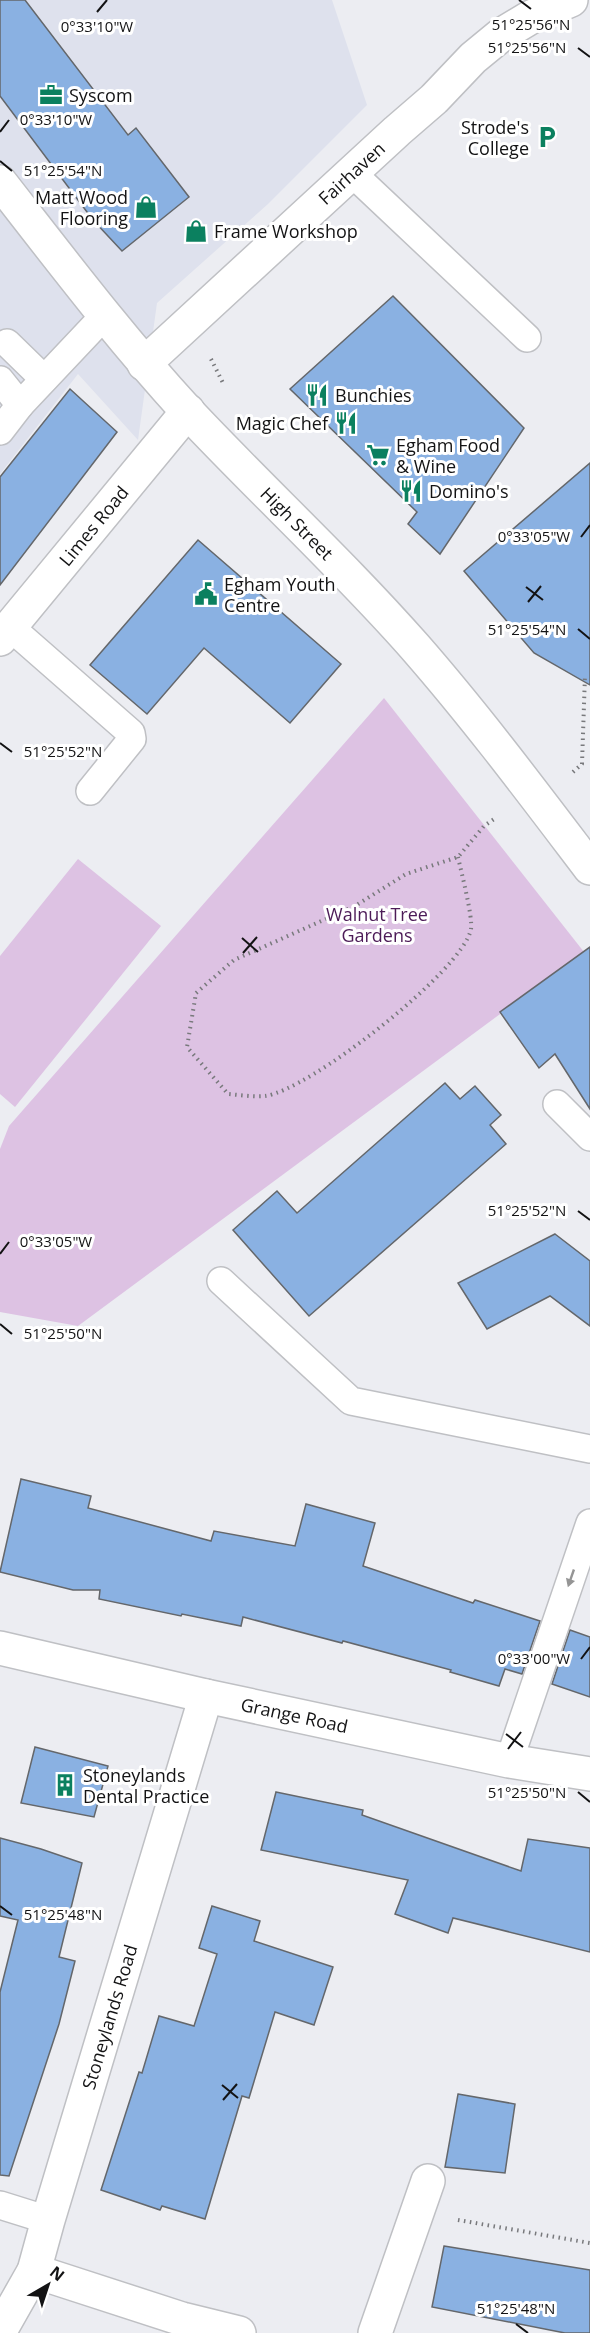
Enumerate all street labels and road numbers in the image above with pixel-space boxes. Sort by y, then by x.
street label: Fairhaven [313,136,390,210]
street label: Limes Road [53,481,134,571]
street label: High Street [256,482,339,565]
street label: Grange Road [239,1692,350,1738]
street label: Stoneylands Road [76,1942,142,2092]

